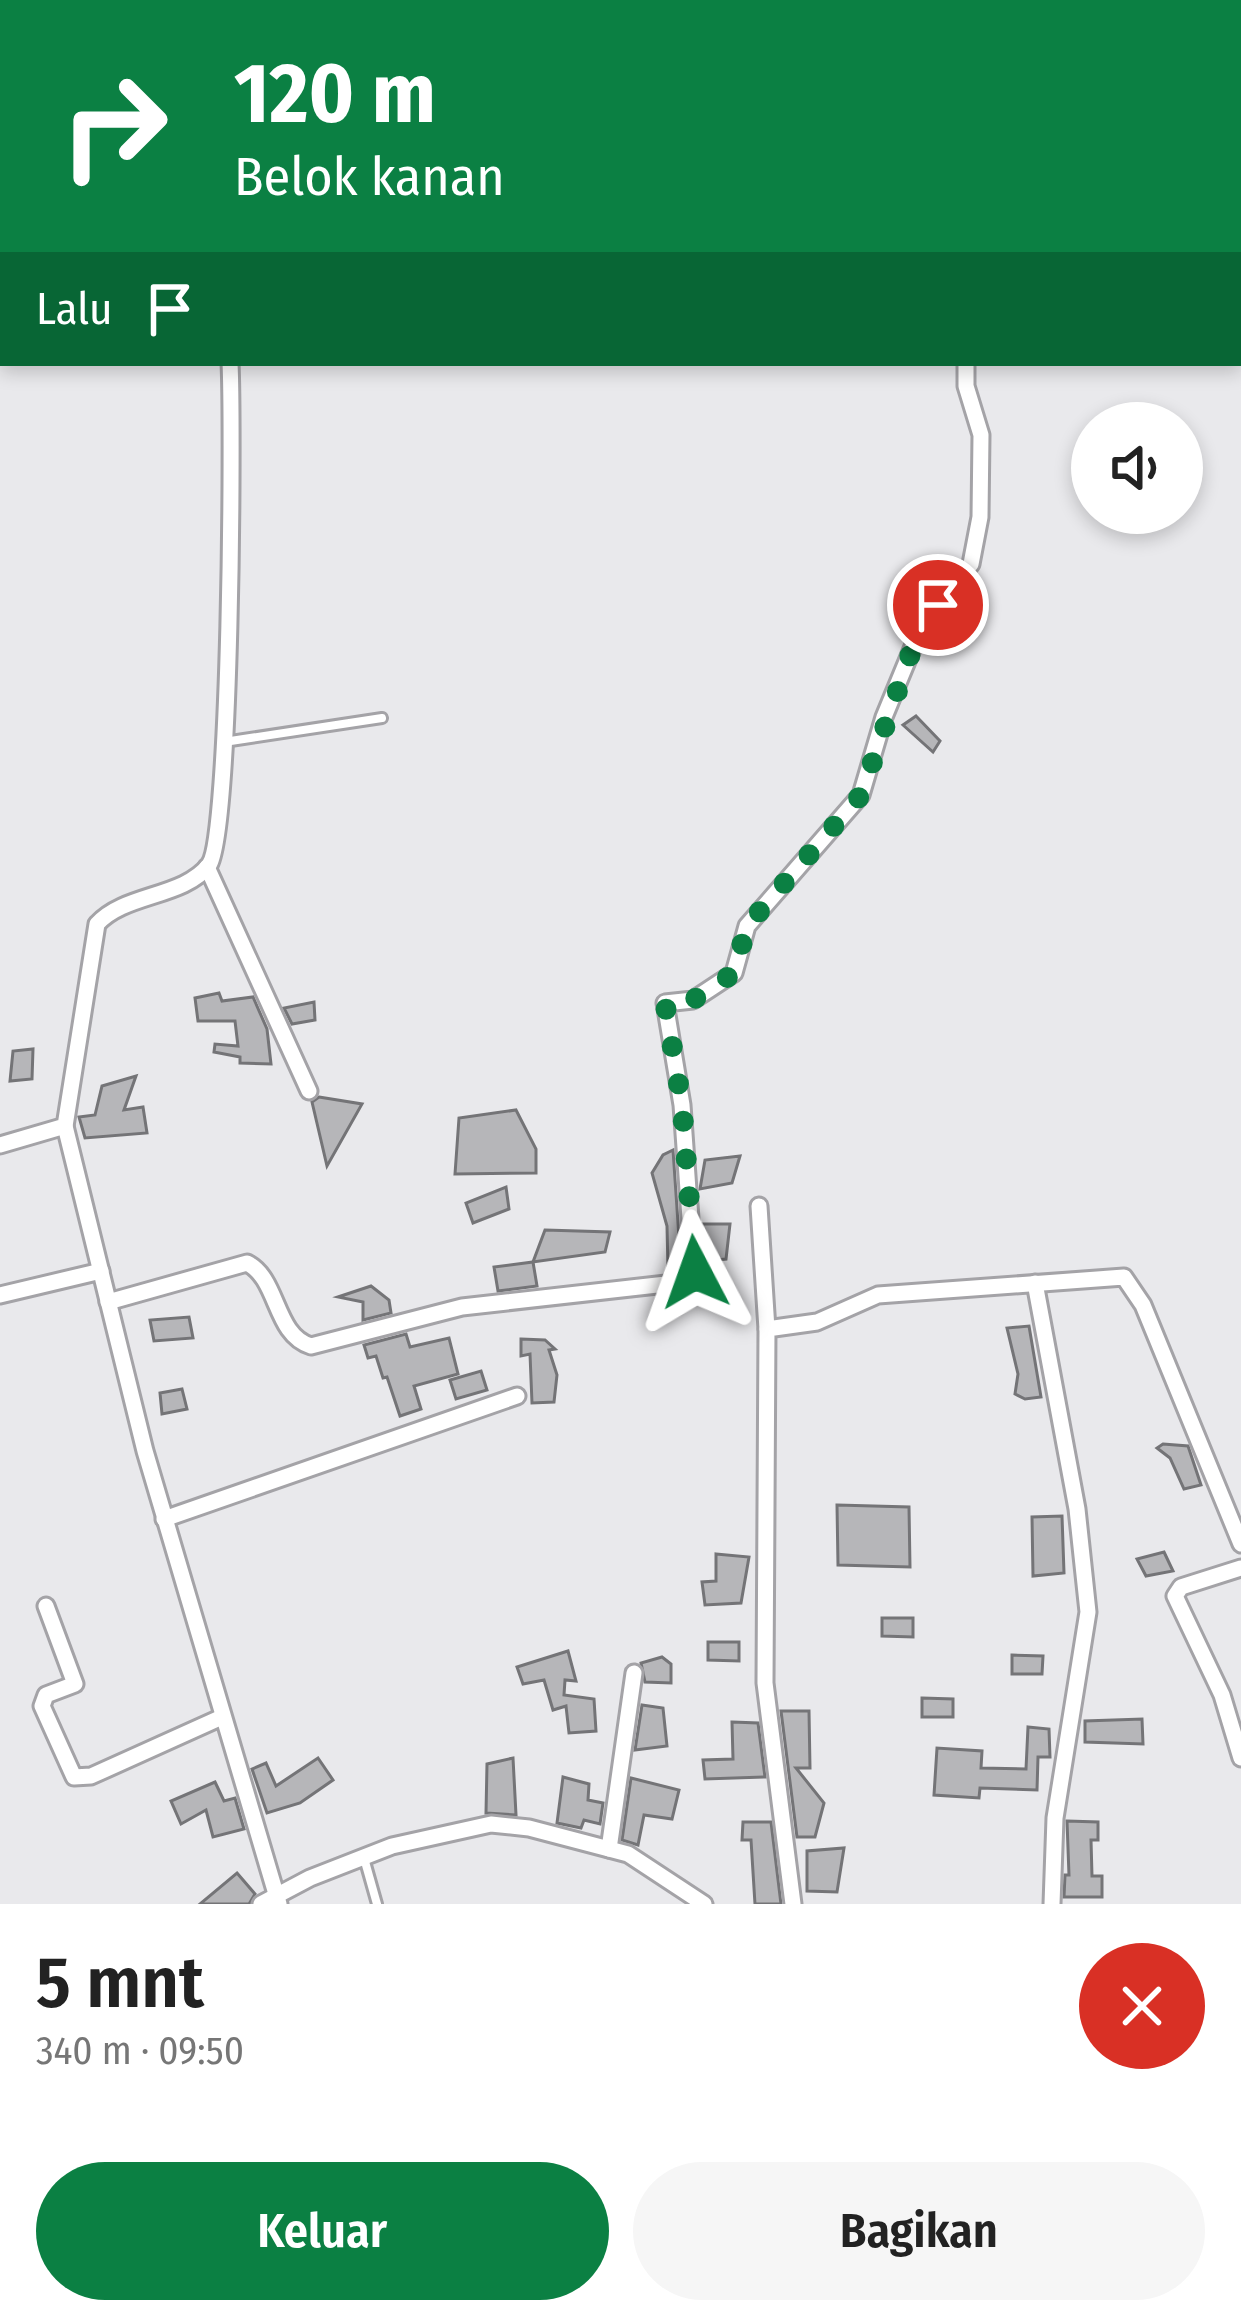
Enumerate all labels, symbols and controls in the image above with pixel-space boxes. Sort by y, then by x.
text: 120 m [234,43,436,144]
icon: right [36,48,192,204]
text: Belok kanan [234,145,505,209]
icon: arrive [137,276,203,342]
text: Lalu [36,282,113,336]
map controls [1071,402,1203,534]
button: sound [1071,402,1203,534]
pin [887,554,989,656]
icon: arrive [905,572,971,638]
position arrow [632,1209,758,1335]
text: 5 mnt [36,1940,204,2026]
button: close [1079,1943,1205,2069]
text: 340 m · 09:50 [36,2028,244,2074]
button: Keluar [36,2162,609,2300]
button: Bagikan [633,2162,1205,2300]

